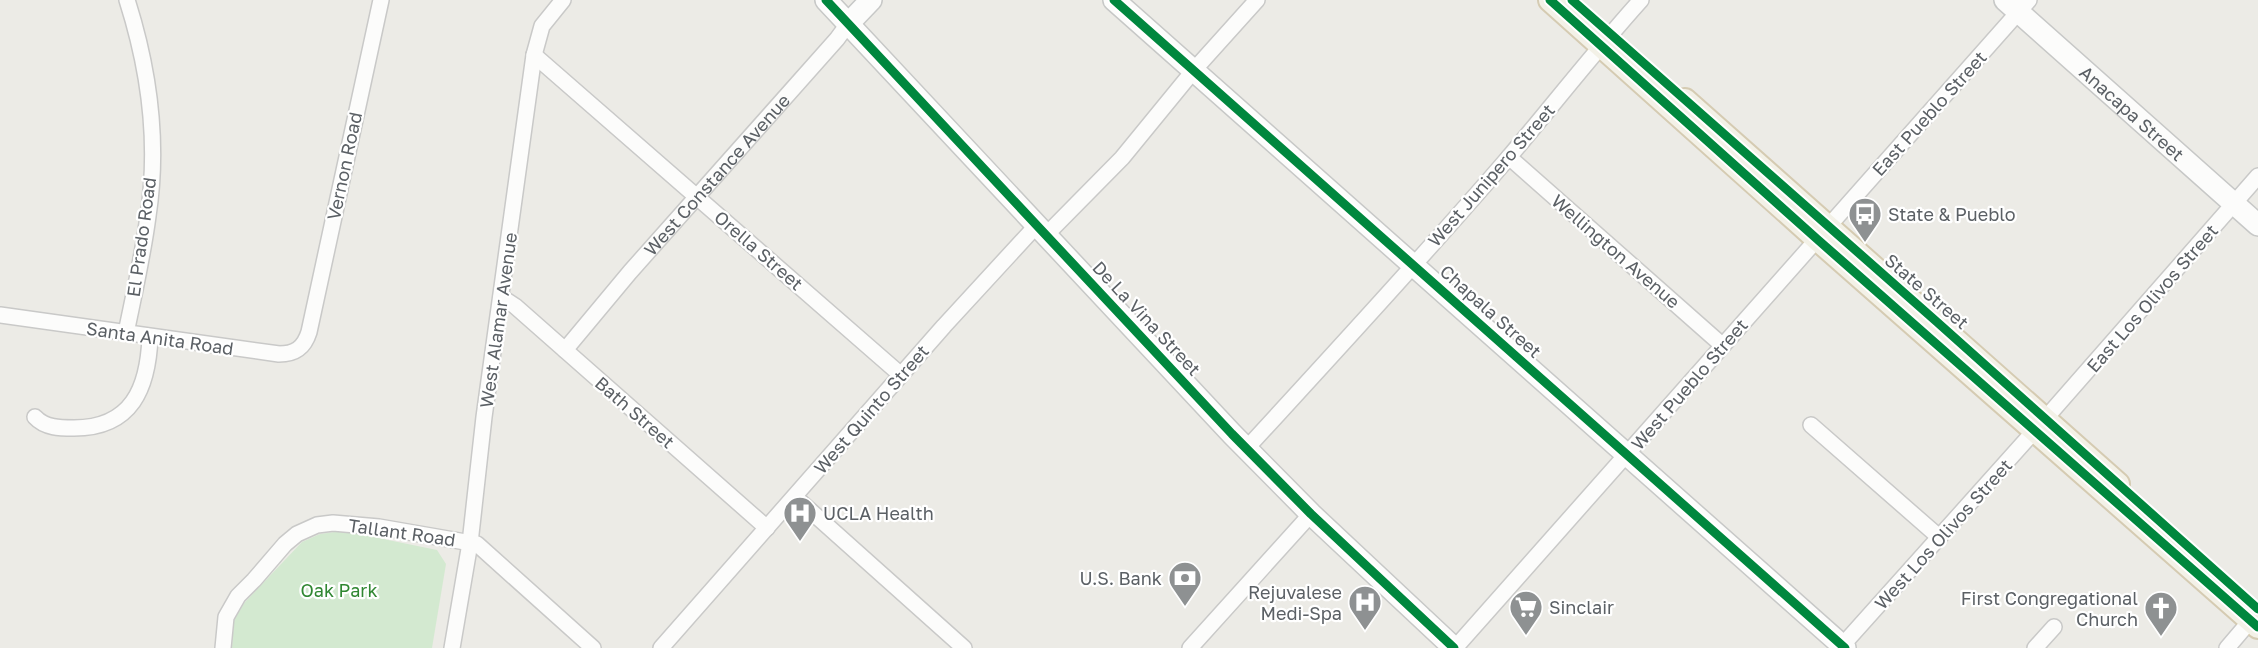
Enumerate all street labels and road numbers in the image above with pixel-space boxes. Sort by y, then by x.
street label: East Pueblo Street [1867,46,1991,180]
street label: Anacapa Street [2075,61,2189,165]
street label: West Constance Avenue [639,89,794,260]
street label: West Junipero Street [1423,99,1559,251]
street label: Vernon Road [322,110,366,222]
street label: El Prado Road [122,176,160,298]
street label: Wellington Avenue [1547,189,1685,313]
street label: Orella Street [710,206,808,294]
street label: East Los Olivos Street [2082,220,2222,376]
street label: West Alamar Avenue [475,231,521,409]
street label: State Street [1881,249,1973,333]
street label: De La Vina Street [1088,256,1206,380]
street label: Chapala Street [1436,260,1546,362]
street label: West Pueblo Street [1626,314,1752,454]
street label: Santa Anita Road [85,317,235,359]
street label: West Quinto Street [809,340,933,478]
street label: Bath Street [591,372,679,452]
street label: West Los Olivos Street [1870,454,2016,614]
street label: Tallant Road [347,514,457,550]

